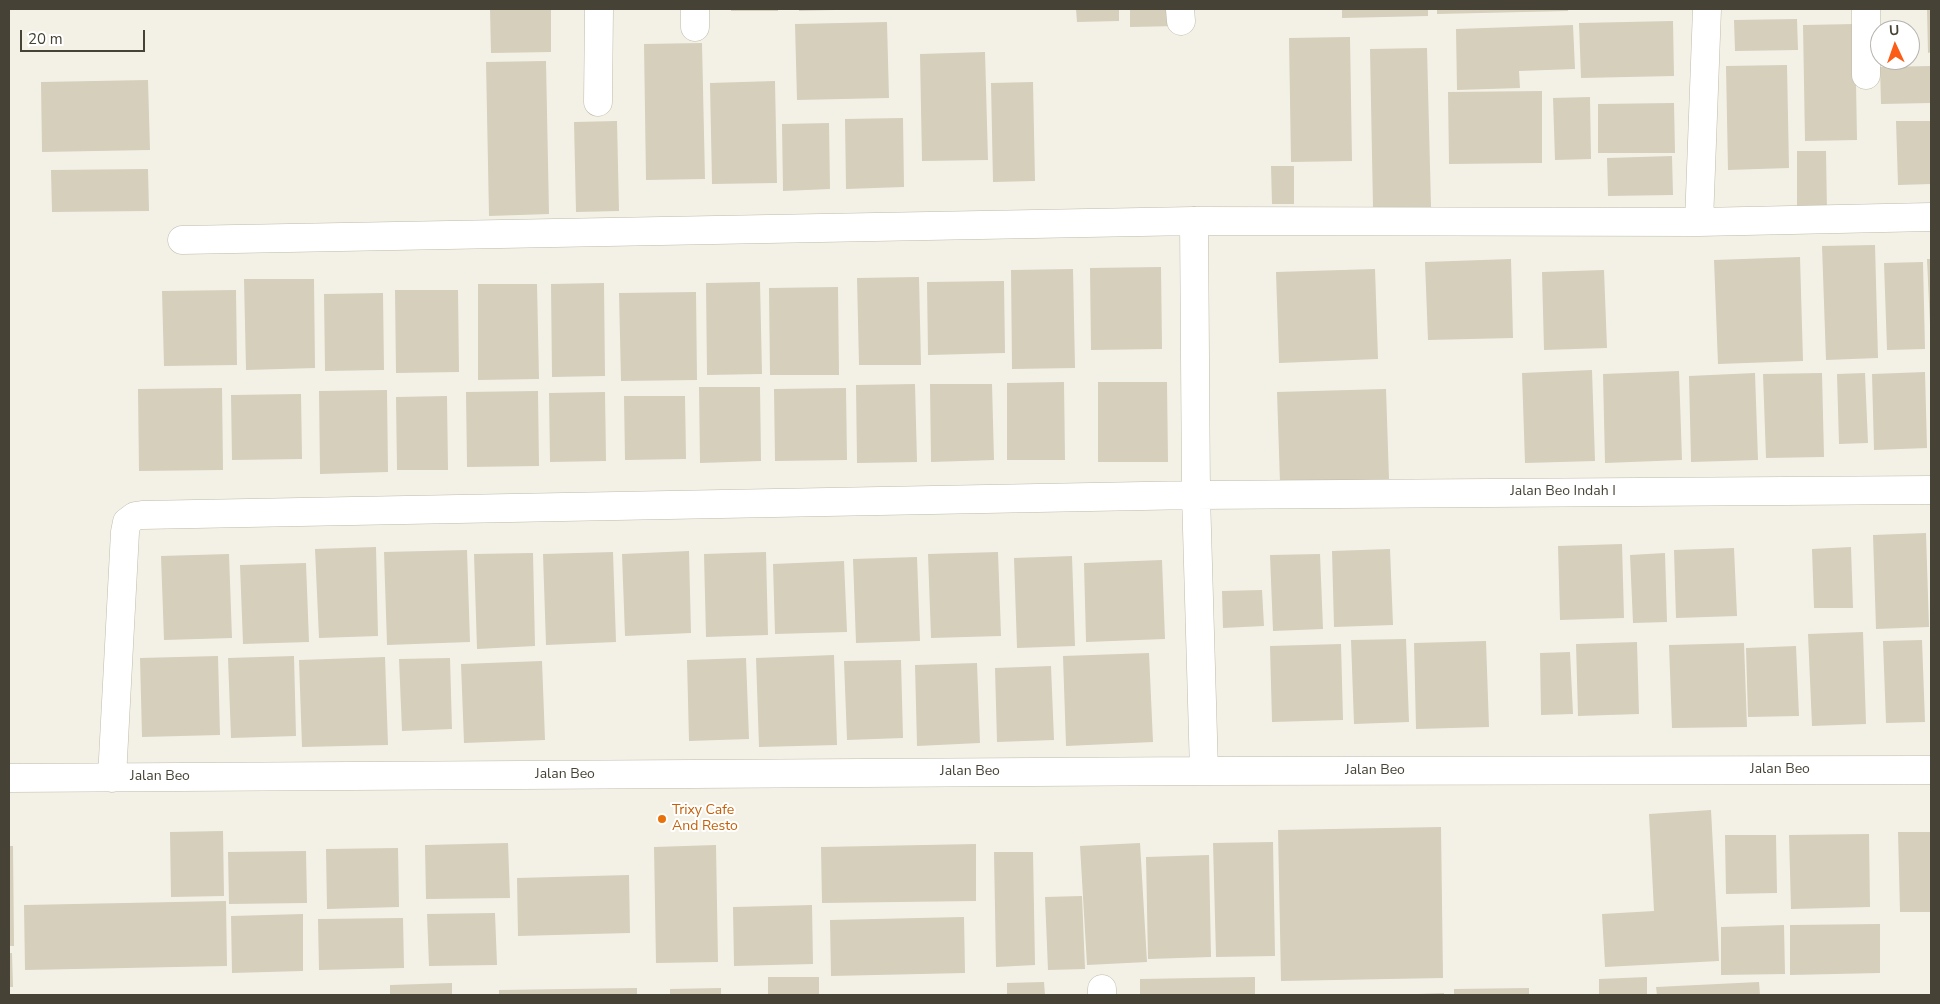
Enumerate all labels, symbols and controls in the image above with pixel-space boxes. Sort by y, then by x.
scale bar [22,20,148,52]
north arrow [1870,20,1920,70]
text: U [1889,21,1900,40]
text: 20 m [28,29,63,49]
street label: Jalan Beo Indah I [1510,484,1616,500]
street label: Jalan Beo [1750,762,1810,778]
street label: Jalan Beo [1345,763,1405,779]
street label: Jalan Beo [940,764,1000,780]
street label: Jalan Beo [535,767,595,783]
street label: Jalan Beo [130,769,190,785]
place label: Trixy Cafe And Resto [672,803,738,836]
marker: Trixy Cafe And Resto [656,813,668,825]

